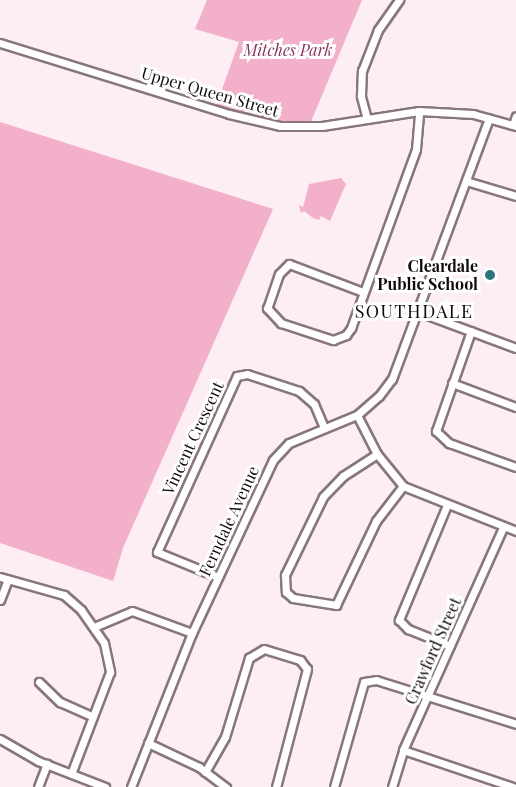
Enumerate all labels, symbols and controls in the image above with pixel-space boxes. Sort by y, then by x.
park label: Mitches Park [243,40,333,60]
street label: Upper Queen Street [139,63,281,121]
place label: Cleardale Public School [377,256,478,294]
marker: Cleardale Public School [483,268,497,282]
district label: SOUTHDALE [355,300,473,322]
street label: Vincent Crescent [158,378,228,498]
street label: Ferndale Avenue [195,463,263,579]
street label: Crawford Street [401,595,465,707]

